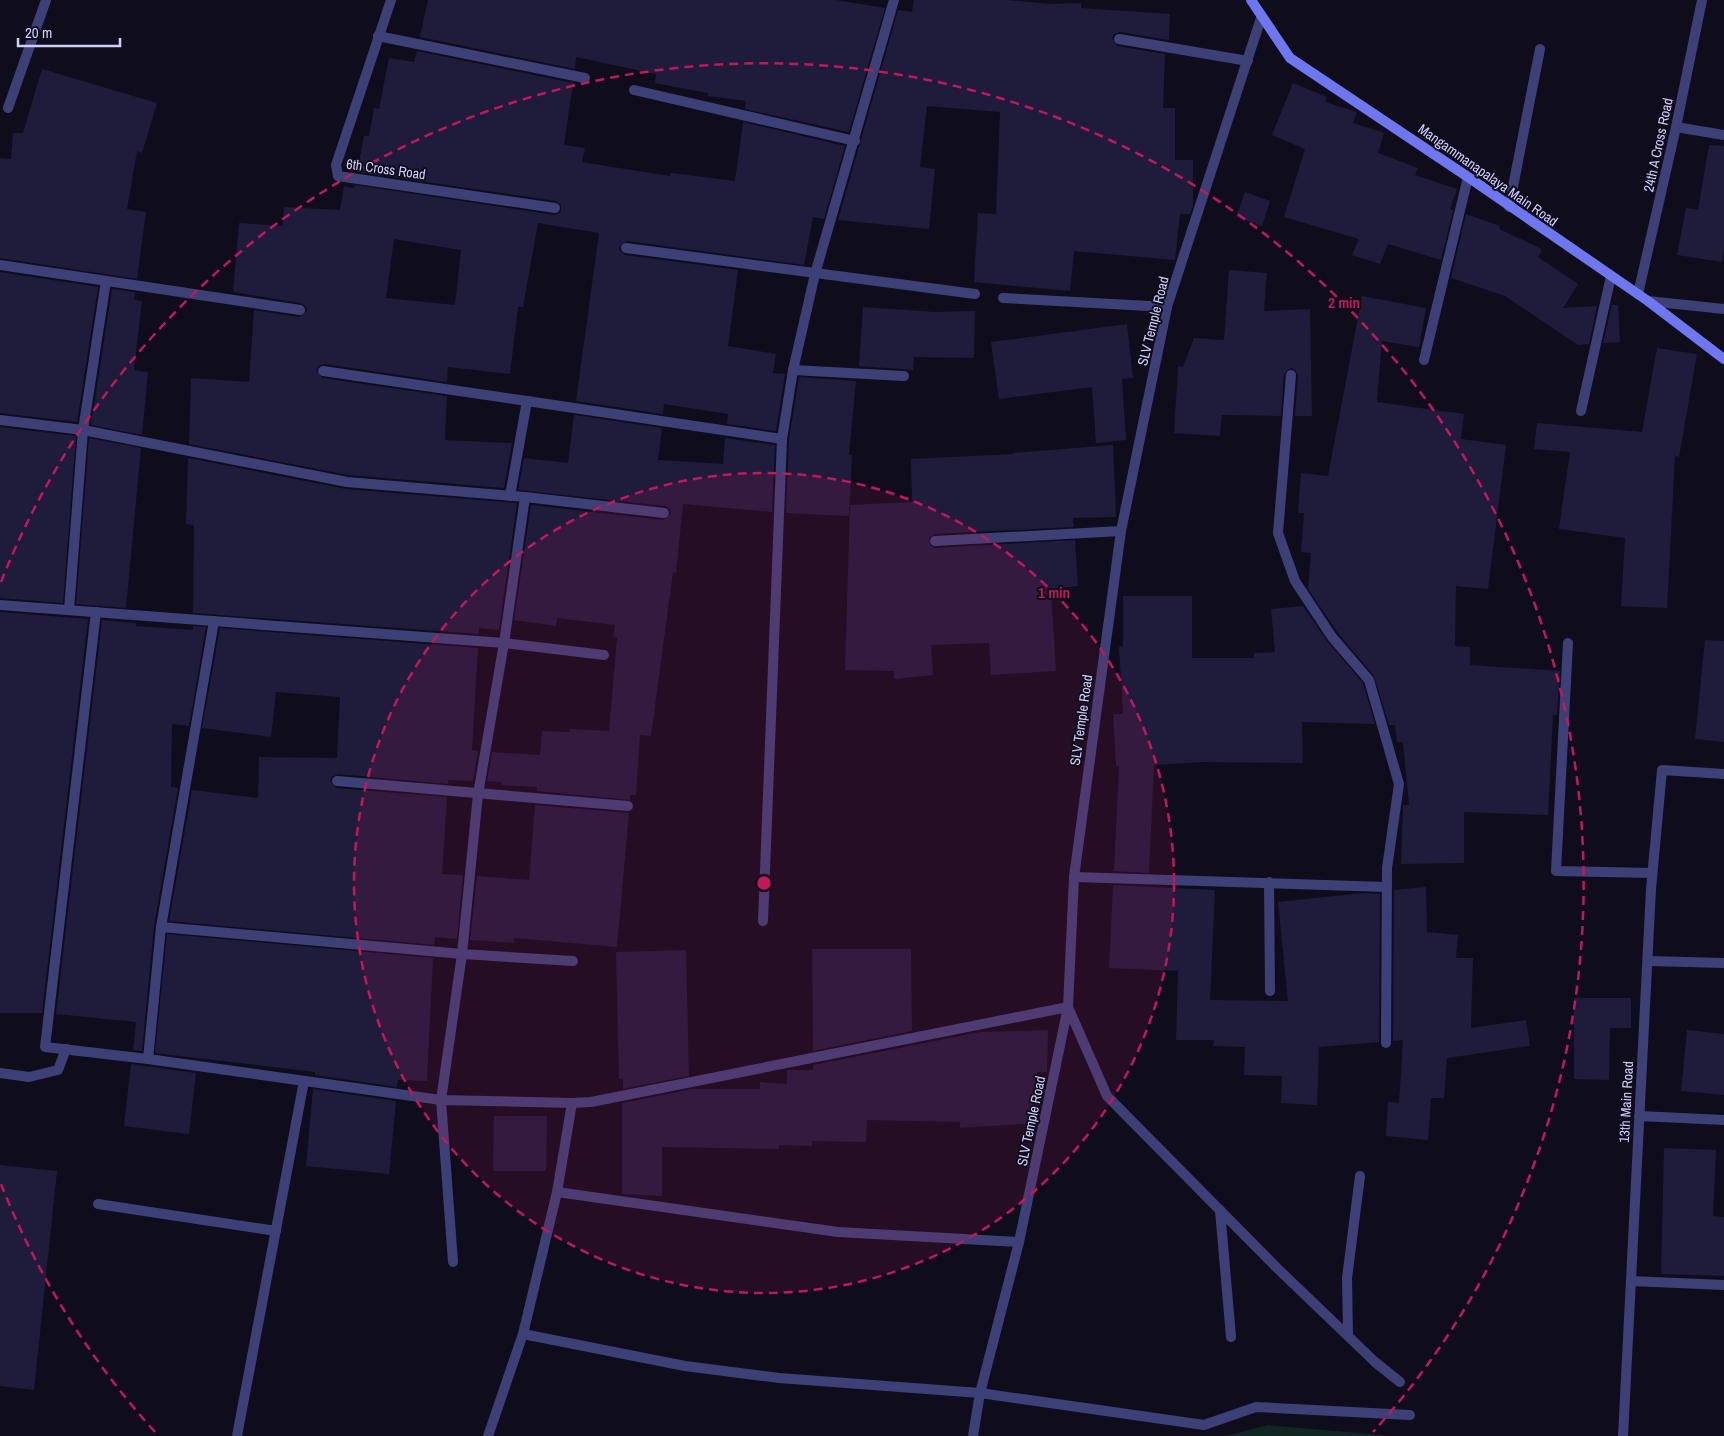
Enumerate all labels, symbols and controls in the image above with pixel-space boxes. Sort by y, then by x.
scale bar [18,15,120,47]
text: 20 m [25,22,52,43]
street label: 24th A Cross Road [1639,96,1677,194]
street label: Mangammanapalaya Main Road [1415,120,1561,230]
street label: 6th Cross Road [345,155,427,183]
street label: SLV Temple Road [1133,274,1173,368]
text: 2 min [1328,292,1360,313]
text: 1 min [1038,582,1070,603]
street label: SLV Temple Road [1066,673,1096,767]
centre of rings [755,874,773,892]
street label: 13th Main Road [1615,1061,1637,1143]
street label: SLV Temple Road [1013,1074,1049,1168]

